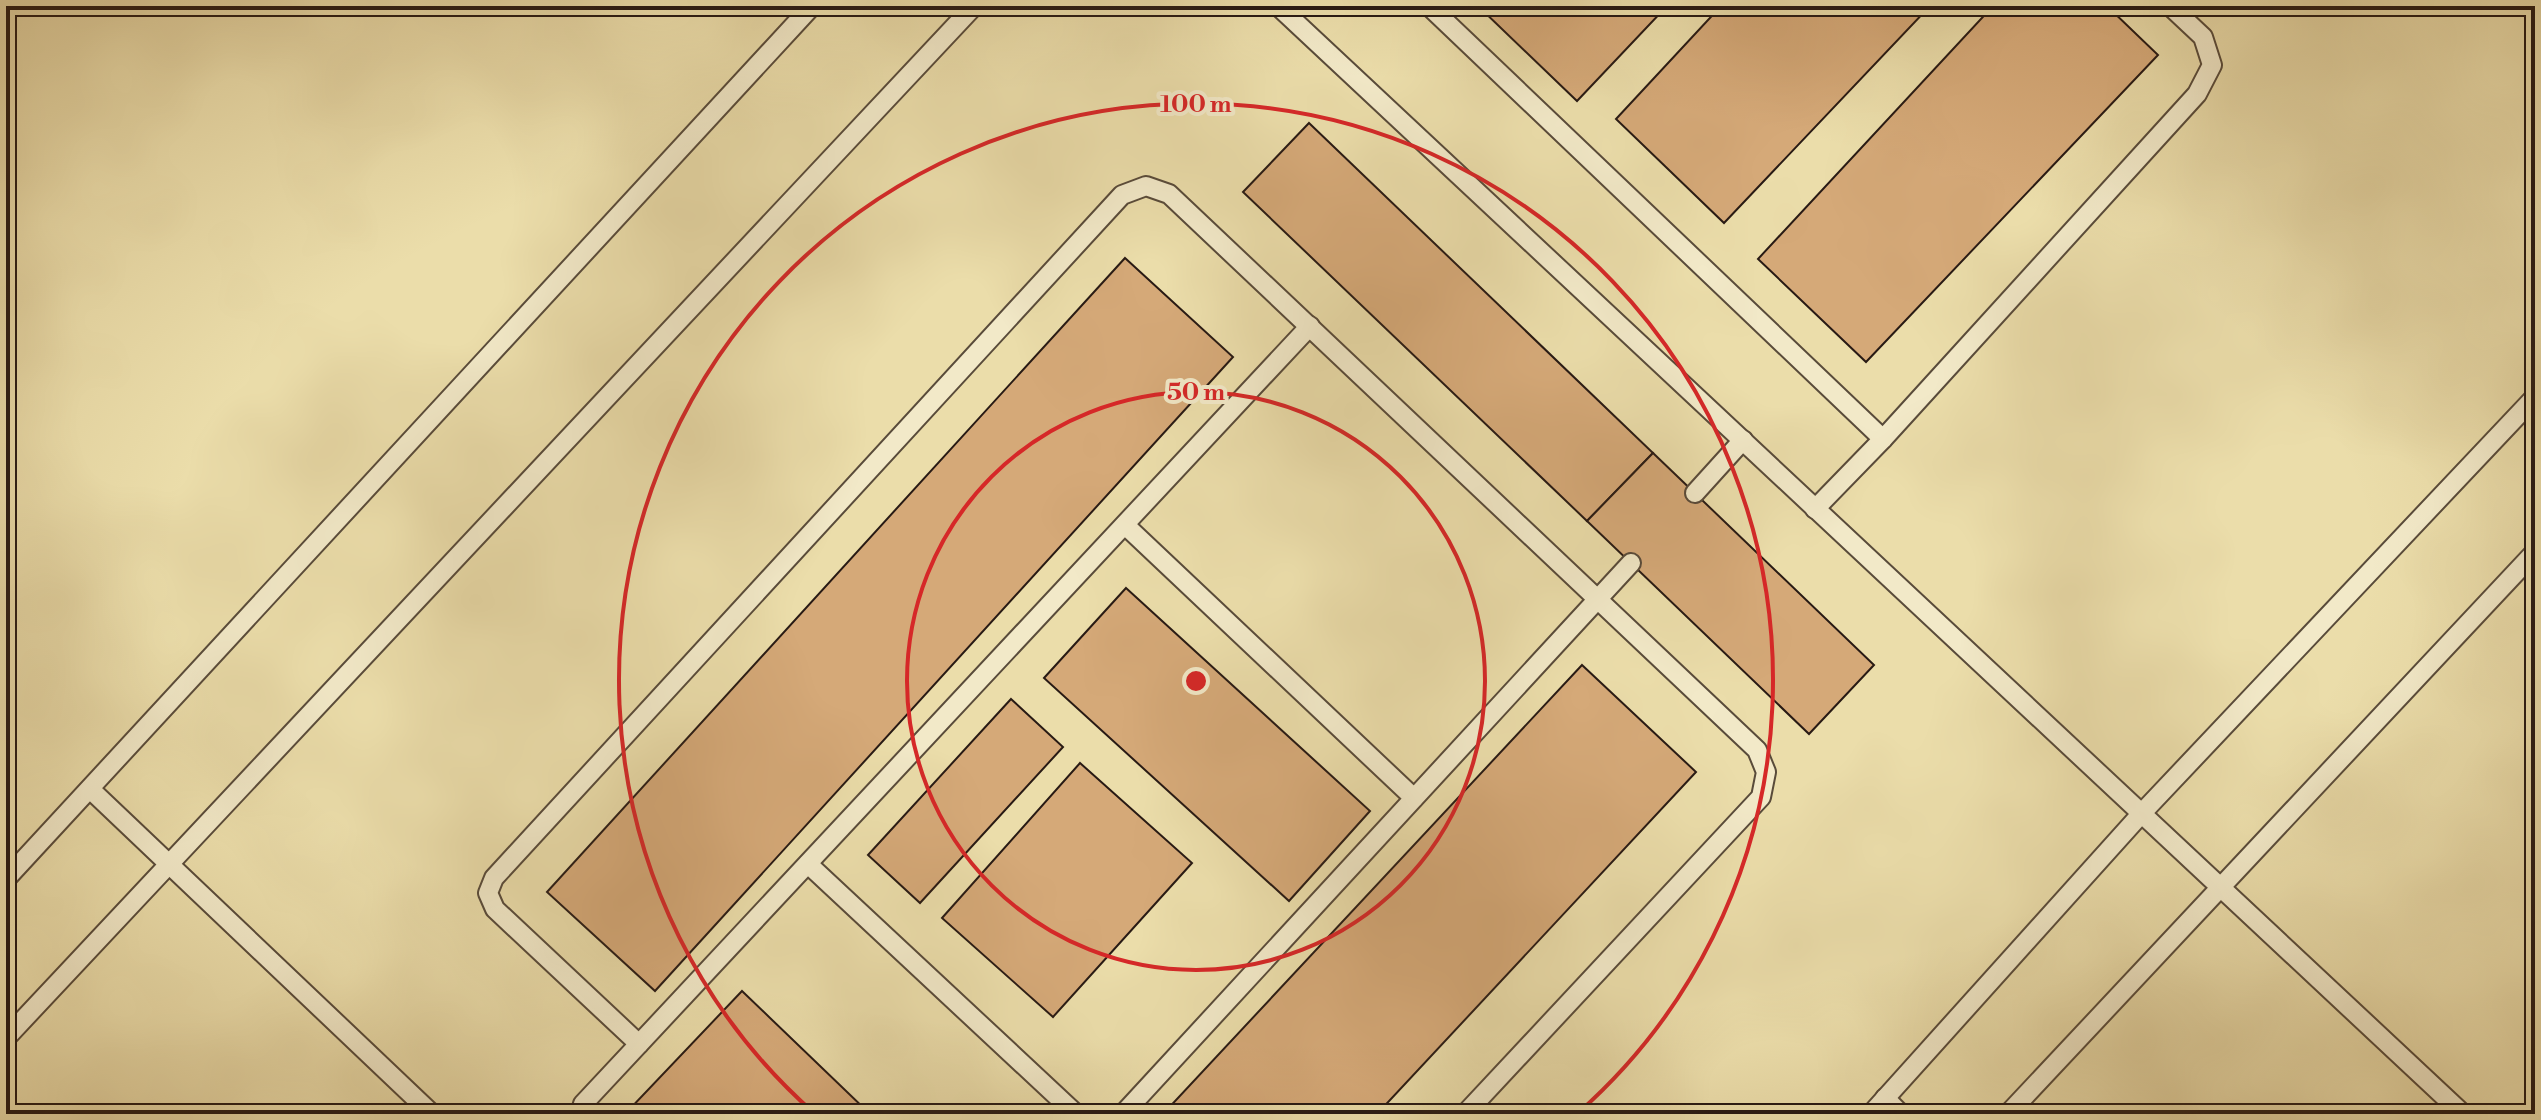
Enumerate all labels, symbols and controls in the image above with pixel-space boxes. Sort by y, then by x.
text: 100 m [1160,90,1232,120]
text: 50 m [1167,378,1225,408]
centre of rings [1182,667,1210,695]

